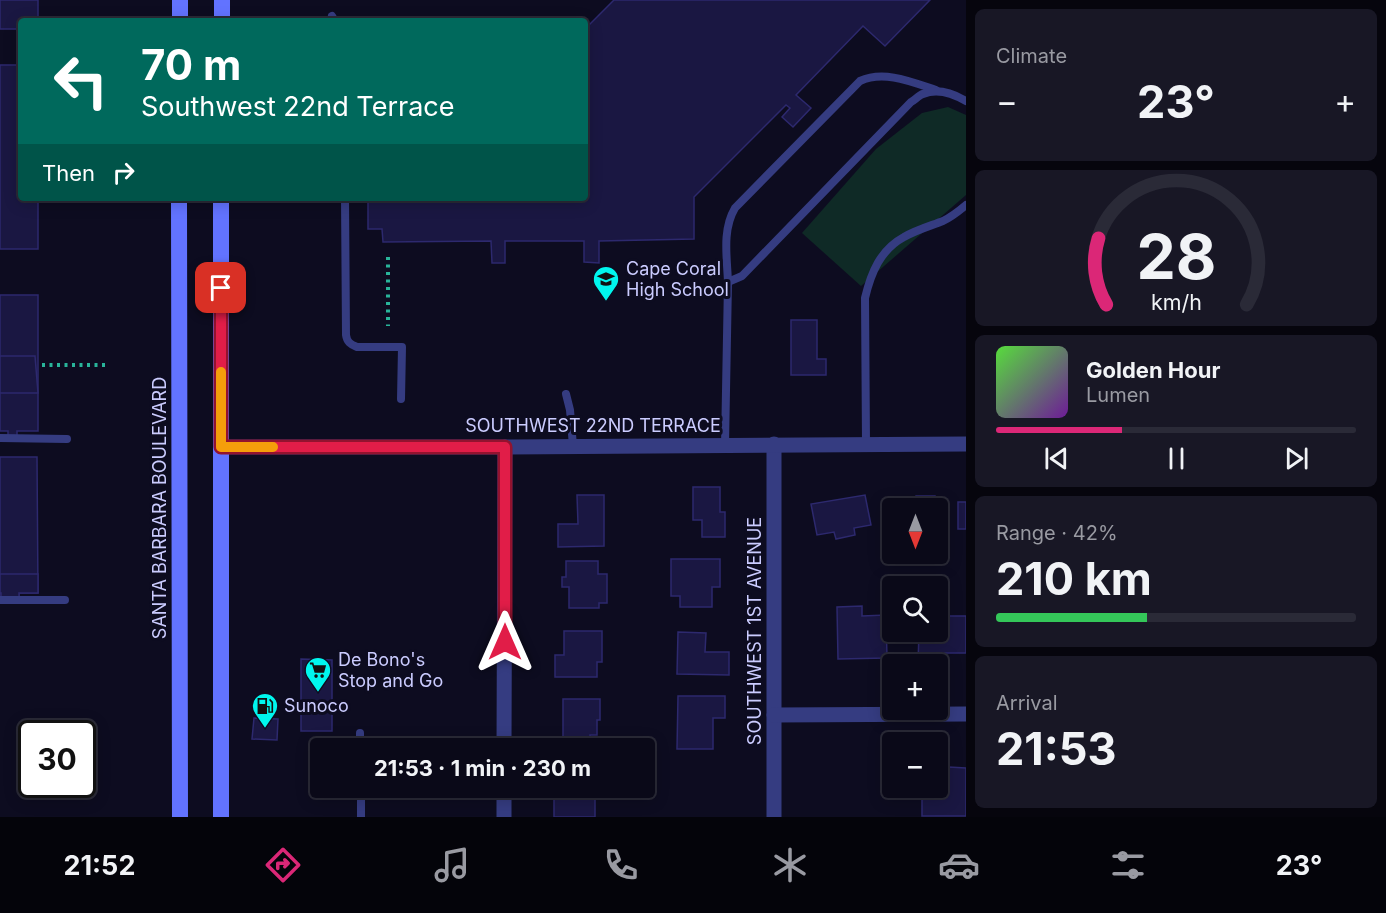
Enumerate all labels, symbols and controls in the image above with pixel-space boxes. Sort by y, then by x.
text: 70 m [141,39,241,90]
icon: left [42,42,120,120]
text: Climate [996,44,1067,68]
text: 23° [1137,74,1215,129]
text: − [996,81,1018,121]
text: + [1334,81,1356,121]
text: Southwest 22nd Terrace [141,90,454,123]
icon: right [107,156,140,189]
text: Then [42,160,95,186]
text: 28 [1136,219,1216,294]
place label: Cape Coral High School [626,258,729,300]
pin [195,262,246,313]
school or university icon: Cape Coral High School [591,264,621,302]
icon: arrive [204,271,237,304]
text: km/h [1151,289,1201,315]
text: Golden Hour [1086,357,1220,383]
street label: SANTA BARBARA BOULEVARD [149,377,170,639]
text: Lumen [1086,383,1150,407]
street label: SOUTHWEST 22ND TERRACE [465,415,721,436]
icon: previous [1040,442,1073,475]
icon: pause [1160,442,1193,475]
icon: next [1280,442,1313,475]
north arrow [882,498,948,564]
map controls [882,498,948,798]
street label: SOUTHWEST 1ST AVENUE [744,517,765,745]
text: Range · 42% [996,521,1118,545]
text: 210 km [996,551,1152,606]
button: search [882,576,948,642]
position arrow [473,610,537,674]
place label: De Bono's Stop and Go [338,649,443,691]
button: + [882,654,948,720]
supermarket icon: De Bono's Stop and Go [303,655,333,693]
fuel station icon: Sunoco [250,691,280,729]
text: Arrival [996,691,1058,715]
place label: Sunoco [284,695,349,716]
speed limit sign: 30 [18,720,96,798]
text: 21:53 [996,721,1117,776]
button: − [882,732,948,798]
text: 21:53 · 1 min · 230 m [374,755,591,781]
icon: directions [262,844,304,886]
icon: music [431,844,473,886]
icon: phone [600,844,642,886]
icon: climate [769,844,811,886]
icon: car [938,844,980,886]
icon: filters [1107,844,1149,886]
text: 21:52 [63,849,135,882]
text: 23° [1276,849,1323,882]

